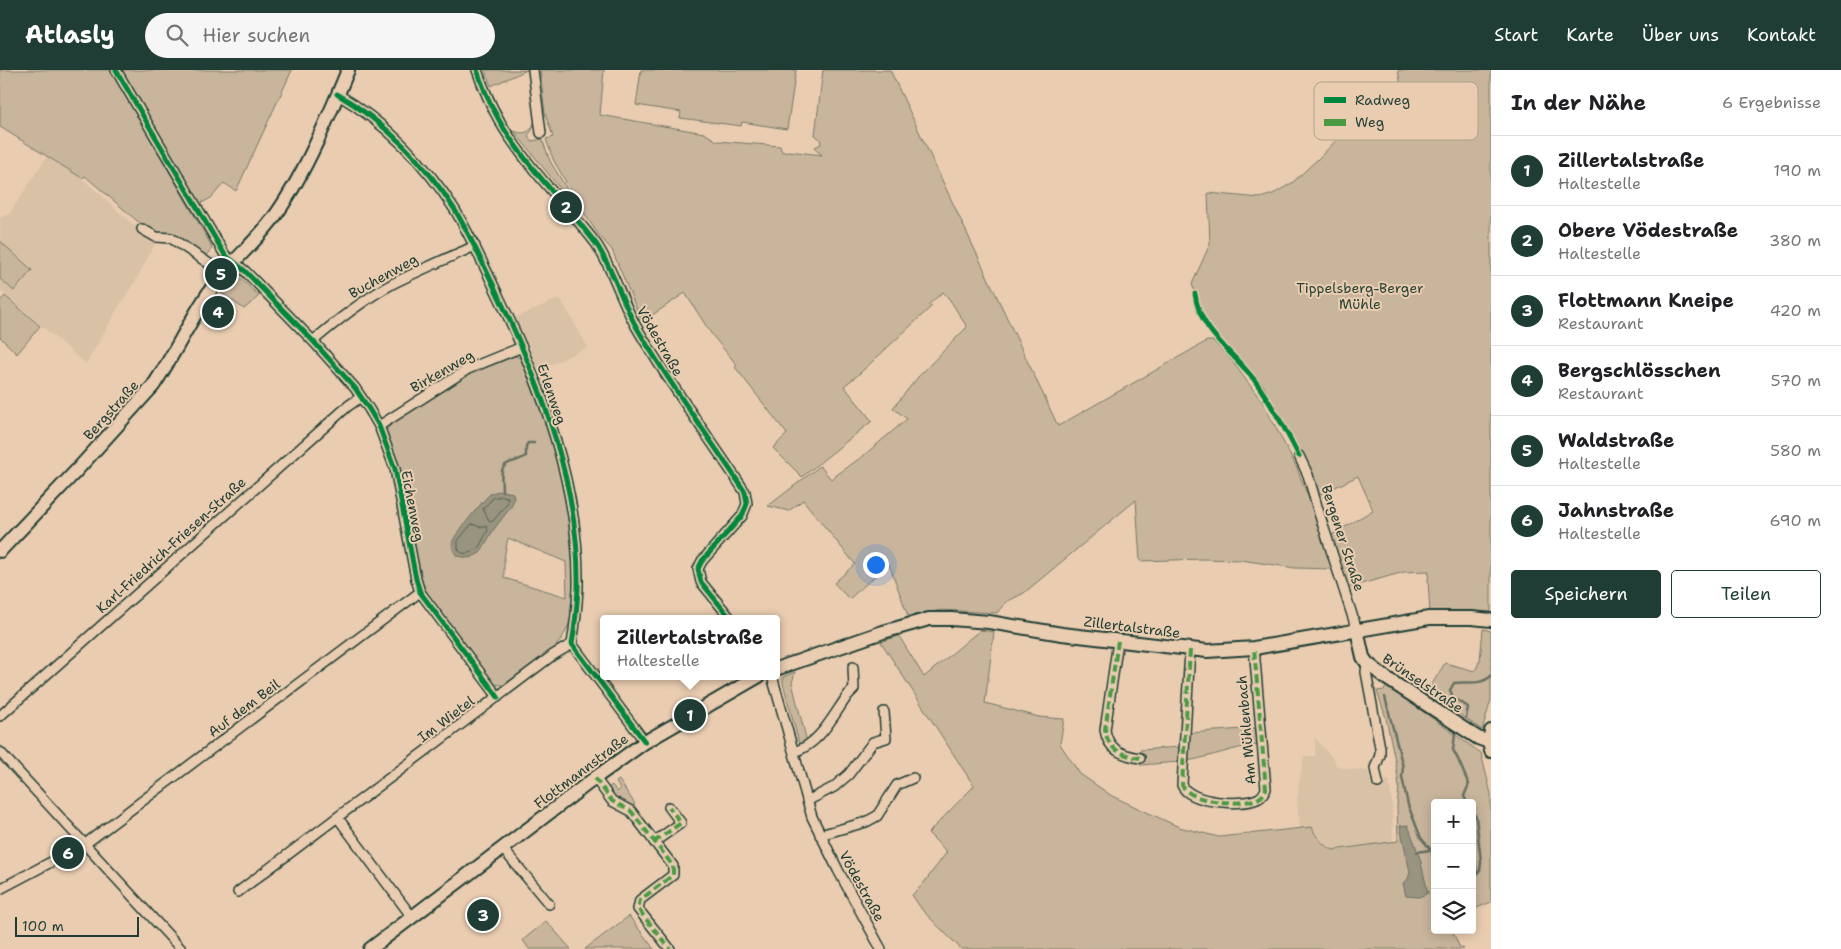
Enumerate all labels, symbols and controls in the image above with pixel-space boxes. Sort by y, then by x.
search box [145,13,495,58]
text: Atlasly [25,19,115,51]
icon: search [163,21,191,49]
text: Hier suchen [203,23,310,48]
text: Start [1494,23,1538,47]
text: Karte [1566,23,1614,47]
text: Über uns [1642,23,1719,47]
text: Kontakt [1747,23,1816,47]
legend [1314,82,1478,140]
text: In der Nähe [1511,89,1646,117]
text: Radweg [1355,91,1410,109]
text: 6 Ergebnisse [1722,92,1821,113]
text: Weg [1355,113,1384,131]
text: Zillertalstraße [1558,148,1704,173]
text: 1 [1523,160,1531,181]
text: 190 m [1774,160,1821,181]
text: Haltestelle [1558,173,1641,194]
pin: 2 [550,188,582,226]
text: Obere Vödestraße [1558,218,1738,243]
text: 2 [1521,230,1533,251]
text: 380 m [1769,230,1821,251]
text: Haltestelle [1558,243,1641,264]
street label: Buchenweg [345,250,421,302]
pin: 5 [205,255,237,293]
park label: Tippelsberg-Berger Mühle [1296,279,1424,313]
text: Flottmann Kneipe [1558,288,1734,313]
pin: 4 [202,293,234,331]
text: 3 [1521,300,1533,321]
text: 420 m [1770,300,1821,321]
street label: Vödestraße [633,303,687,379]
text: Restaurant [1558,313,1644,334]
street label: Birkenweg [407,346,477,396]
text: Bergschlösschen [1558,358,1721,383]
street label: Erlenweg [533,361,571,427]
text: 4 [1521,370,1533,391]
text: 570 m [1771,370,1821,391]
street label: Bergstraße [79,376,143,444]
text: Restaurant [1558,383,1644,404]
text: Waldstraße [1558,428,1674,453]
text: 5 [1522,440,1532,461]
text: 580 m [1770,440,1821,461]
text: Haltestelle [1558,453,1641,474]
street label: Eichenweg [397,469,429,543]
street label: Karl-Friedrich-Friesen-Straße [92,473,250,617]
street label: Bergener Straße [1317,483,1369,594]
text: Jahnstraße [1558,498,1674,523]
text: 6 [1521,510,1533,531]
text: 690 m [1770,510,1821,531]
text: Haltestelle [1558,523,1641,544]
your location [863,552,889,578]
button: Speichern [1511,570,1661,618]
button: Teilen [1671,570,1821,618]
street label: Zillertalstraße [1083,612,1181,642]
popup [600,615,780,680]
text: Zillertalstraße [617,625,763,650]
street label: Brünselstraße [1379,649,1467,717]
text: Haltestelle [617,650,700,671]
street label: Auf dem Beil [204,675,284,741]
street label: Am Mühlenbach [1232,675,1260,785]
street label: Im Wietel [414,691,479,746]
pin: 1 [674,696,706,734]
street label: Flottmannstraße [530,730,632,812]
map controls [1431,799,1476,934]
button: + [1431,799,1476,844]
pin: 6 [52,834,84,872]
button: − [1431,844,1476,889]
street label: Vödestraße [835,847,889,925]
button: layers [1431,889,1476,934]
pin: 3 [467,896,499,934]
scale bar [15,914,139,937]
text: 100 m [22,917,64,935]

